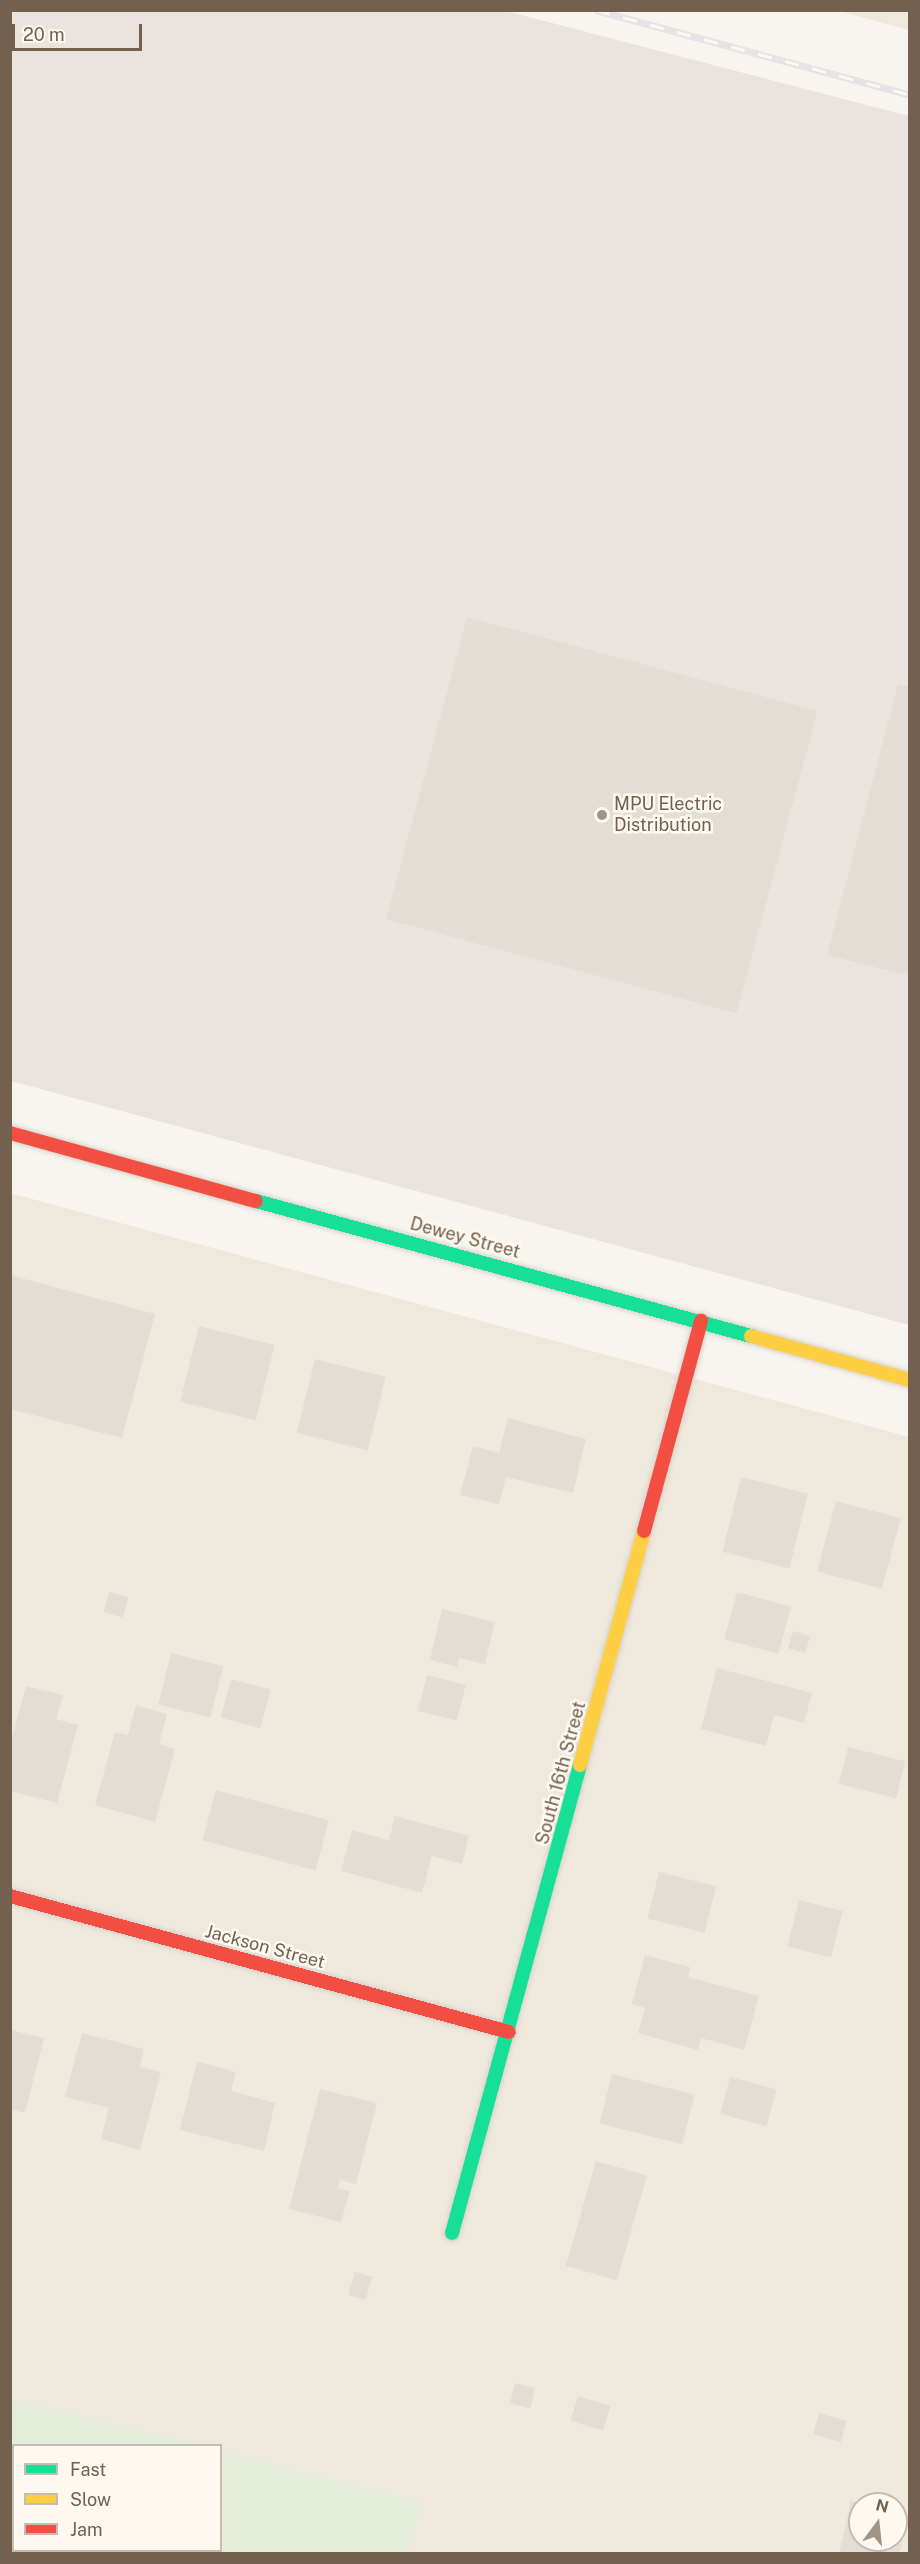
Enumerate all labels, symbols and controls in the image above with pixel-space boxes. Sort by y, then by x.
scale bar [15,12,146,50]
text: 20 m [23,24,65,45]
place label: MPU Electric Distribution [614,794,722,836]
marker: MPU Electric Distribution [595,808,609,822]
street label: Dewey Street [408,1213,522,1263]
street label: South 16th Street [532,1699,590,1847]
street label: Jackson Street [203,1921,327,1973]
legend [12,2444,222,2552]
text: Fast [70,2459,106,2480]
text: Slow [70,2489,111,2510]
north arrow [848,2492,908,2552]
text: N [874,2495,891,2517]
text: Jam [70,2519,103,2540]

